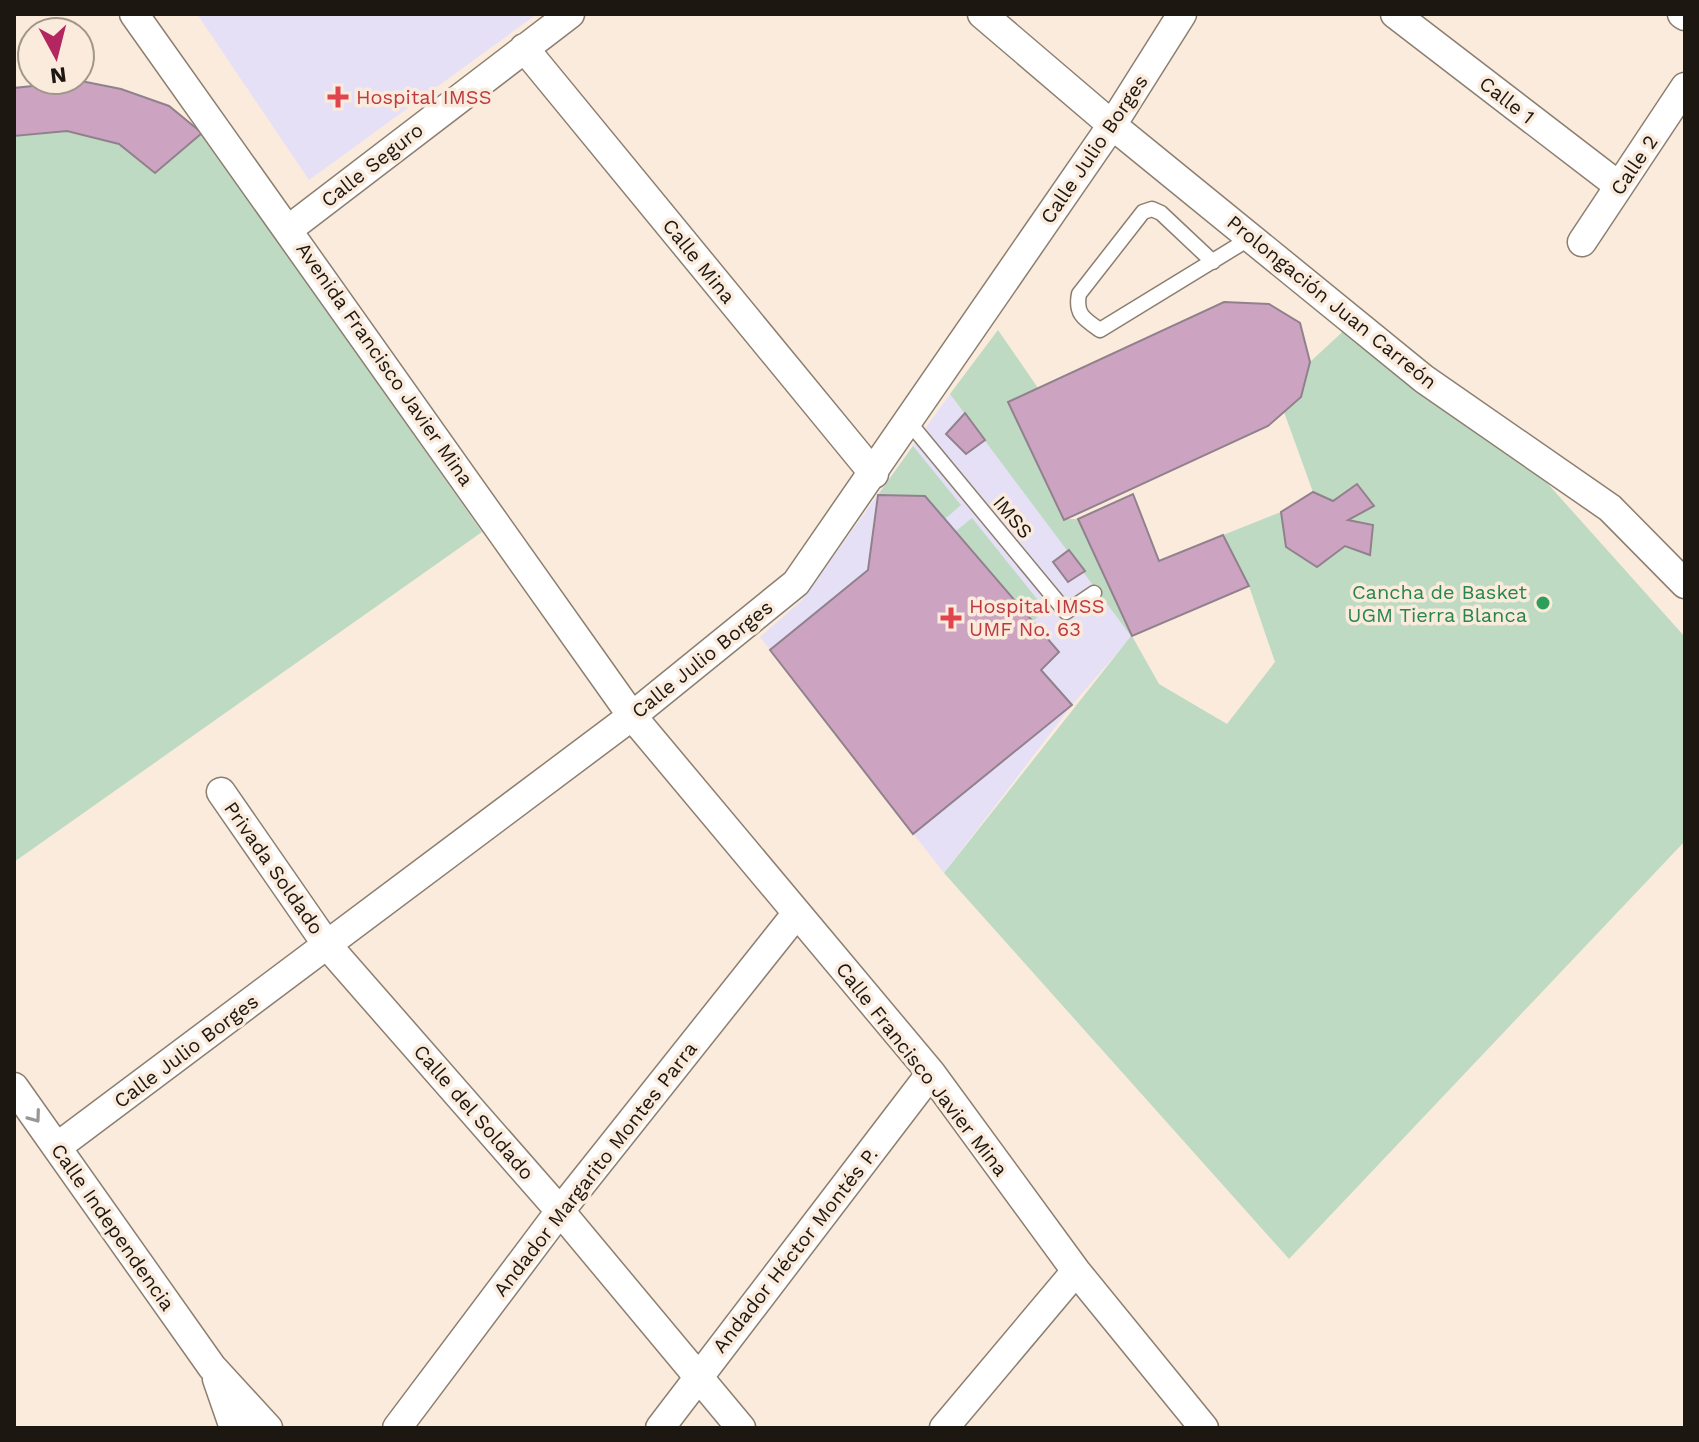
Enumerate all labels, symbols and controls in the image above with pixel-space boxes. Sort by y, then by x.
north arrow [16,16,96,96]
text: N [49,62,68,89]
street label: Calle Julio Borges [1035,70,1153,228]
street label: Calle 1 [1475,71,1539,129]
place label: Hospital IMSS [356,85,492,109]
marker: Hospital IMSS [327,86,349,108]
street label: Calle Seguro [316,118,428,212]
street label: Calle 2 [1605,130,1663,200]
street label: Prolongación Juan Carreón [1222,210,1442,394]
street label: Calle Mina [658,214,740,308]
street label: Avenida Francisco Javier Mina [291,238,479,490]
street label: IMSS [988,491,1038,543]
place label: Cancha de Basket UGM Tierra Blanca [1347,580,1528,627]
place label: Hospital IMSS UMF No. 63 [969,594,1105,641]
marker: Cancha de Basket UGM Tierra Blanca [1534,594,1552,612]
street label: Calle Julio Borges [627,595,777,723]
marker: Hospital IMSS UMF No. 63 [940,607,962,629]
street label: Privada Soldado [219,797,329,939]
street label: Calle Francisco Javier Mina [831,957,1013,1181]
street label: Calle Julio Borges [109,989,263,1113]
street label: Andador Margarito Montes Parra [488,1037,702,1301]
street label: Calle del Soldado [409,1039,539,1185]
one-way arrow [26,1108,40,1122]
street label: Calle Independencia [46,1139,180,1315]
street label: Andador Héctor Montés P. [707,1142,883,1358]

